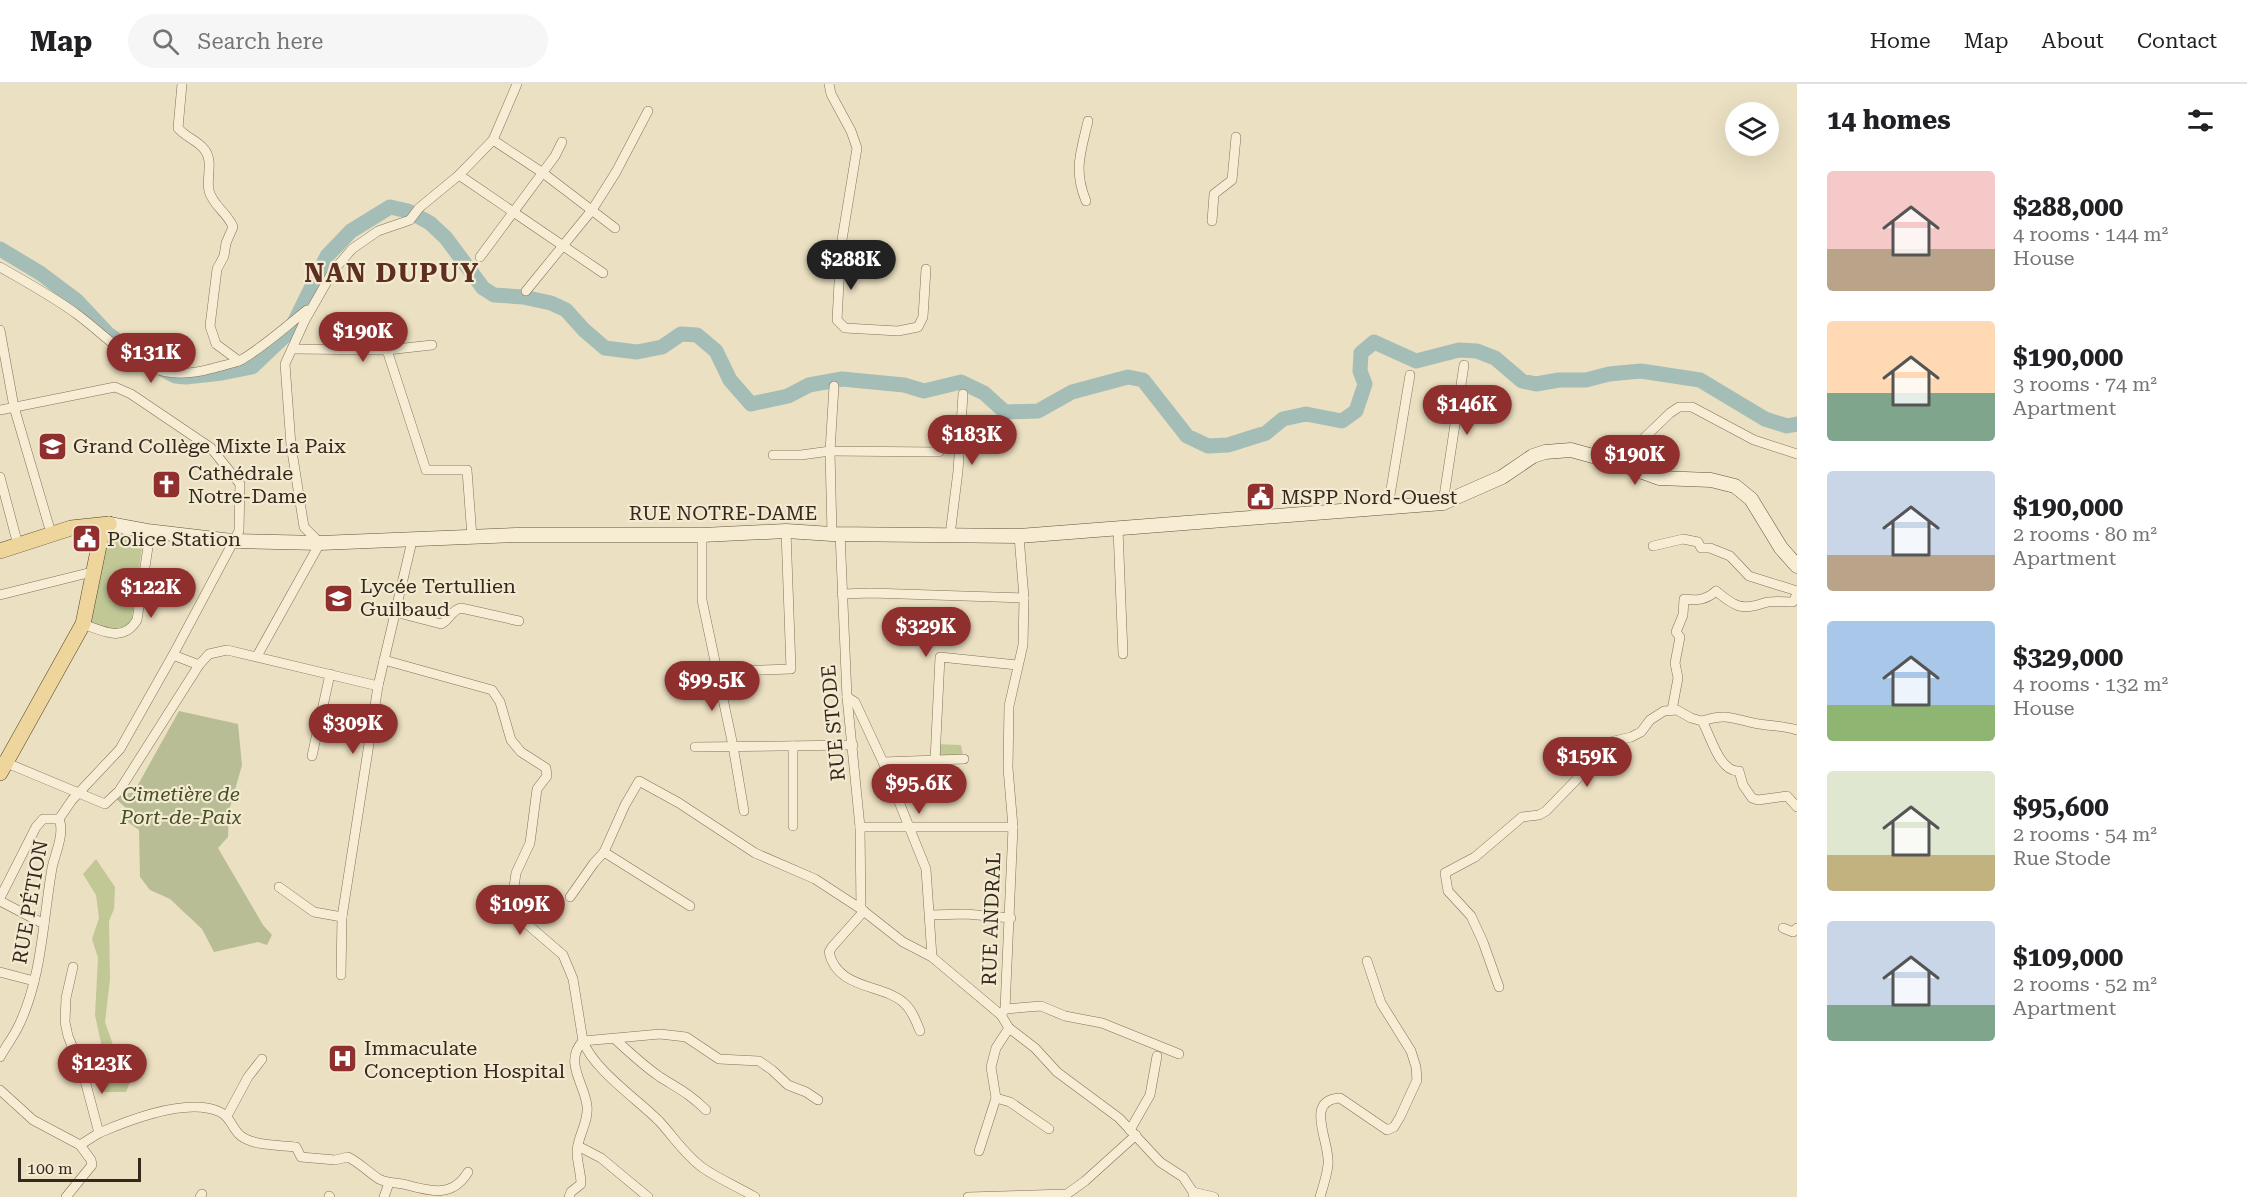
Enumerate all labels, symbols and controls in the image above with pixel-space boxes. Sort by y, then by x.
search box [128,14,548,68]
text: Map [30,25,92,58]
icon: search [149,25,182,58]
text: Search here [197,29,323,54]
text: Home [1870,29,1931,53]
text: Map [1964,29,2009,53]
text: About [2042,29,2104,53]
text: Contact [2137,29,2217,53]
map controls [1725,102,1779,156]
button: layers [1725,102,1779,156]
icon: filters [2184,104,2217,137]
text: 14 homes [1827,105,1951,135]
text: $288,000 [2013,192,2123,222]
icon: home [1875,195,1947,267]
text: 4 rooms · 144 m² [2013,222,2168,246]
pin: $288K [809,240,893,291]
text: House [2013,246,2075,270]
text: $288K [821,247,881,271]
district label: NAN DUPUY [304,258,480,288]
pin: $190K [321,312,405,363]
text: $190K [333,319,393,343]
pin: $131K [109,333,193,384]
text: $131K [121,340,181,364]
text: $190,000 [2013,342,2123,372]
icon: home [1875,345,1947,417]
text: 3 rooms · 74 m² [2013,372,2157,396]
pin: $146K [1425,385,1509,436]
text: $146K [1437,392,1497,416]
text: Apartment [2013,396,2116,420]
pin: $183K [930,415,1014,466]
text: $183K [942,422,1002,446]
school or university icon: Grand Collège Mixte La Paix [36,430,68,462]
place label: Grand Collège Mixte La Paix [73,434,346,458]
pin: $190K [1593,435,1677,486]
text: $190K [1605,442,1665,466]
place label: Cathédrale Notre-Dame [188,461,307,508]
church icon: Cathédrale Notre-Dame [151,469,183,501]
public building icon: MSPP Nord-Ouest [1244,481,1276,513]
place label: MSPP Nord-Ouest [1281,485,1458,509]
text: $190,000 [2013,492,2123,522]
icon: home [1875,495,1947,567]
street label: RUE NOTRE-DAME [629,501,817,525]
text: 2 rooms · 80 m² [2013,522,2157,546]
public building icon: Police Station [70,523,102,555]
place label: Police Station [107,527,241,551]
text: Apartment [2013,546,2116,570]
pin: $122K [109,568,193,619]
place label: Lycée Tertullien Guilbaud [360,574,516,621]
text: $122K [121,575,181,599]
school or university icon: Lycée Tertullien Guilbaud [323,582,355,614]
pin: $329K [884,607,968,658]
text: $329K [896,614,956,638]
text: $329,000 [2013,642,2123,672]
icon: home [1875,645,1947,717]
pin: $99.5K [663,661,761,712]
street label: RUE STODE [816,664,850,782]
text: $99.5K [679,668,745,692]
text: 4 rooms · 132 m² [2013,672,2168,696]
text: House [2013,696,2075,720]
pin: $309K [311,704,395,755]
text: $309K [323,711,383,735]
pin: $159K [1545,737,1629,788]
text: $159K [1557,744,1617,768]
pin: $95.6K [870,764,968,815]
text: $95.6K [886,771,952,795]
park label: Cimetière de Port-de-Paix [119,782,242,829]
text: $95,600 [2013,792,2109,822]
icon: home [1875,795,1947,867]
text: 2 rooms · 54 m² [2013,822,2157,846]
street label: RUE PÉTION [7,838,53,966]
text: Rue Stode [2013,846,2111,870]
street label: RUE ANDRAL [977,852,1005,986]
pin: $109K [478,885,562,936]
text: $109K [490,892,550,916]
text: $109,000 [2013,942,2123,972]
icon: home [1875,945,1947,1017]
text: 2 rooms · 52 m² [2013,972,2157,996]
text: Apartment [2013,996,2116,1020]
place label: Immaculate Conception Hospital [364,1036,565,1083]
hospital icon: Immaculate Conception Hospital [327,1043,359,1075]
pin: $123K [60,1044,144,1095]
text: $123K [72,1051,132,1075]
scale bar [18,1155,141,1182]
text: 100 m [27,1159,73,1178]

